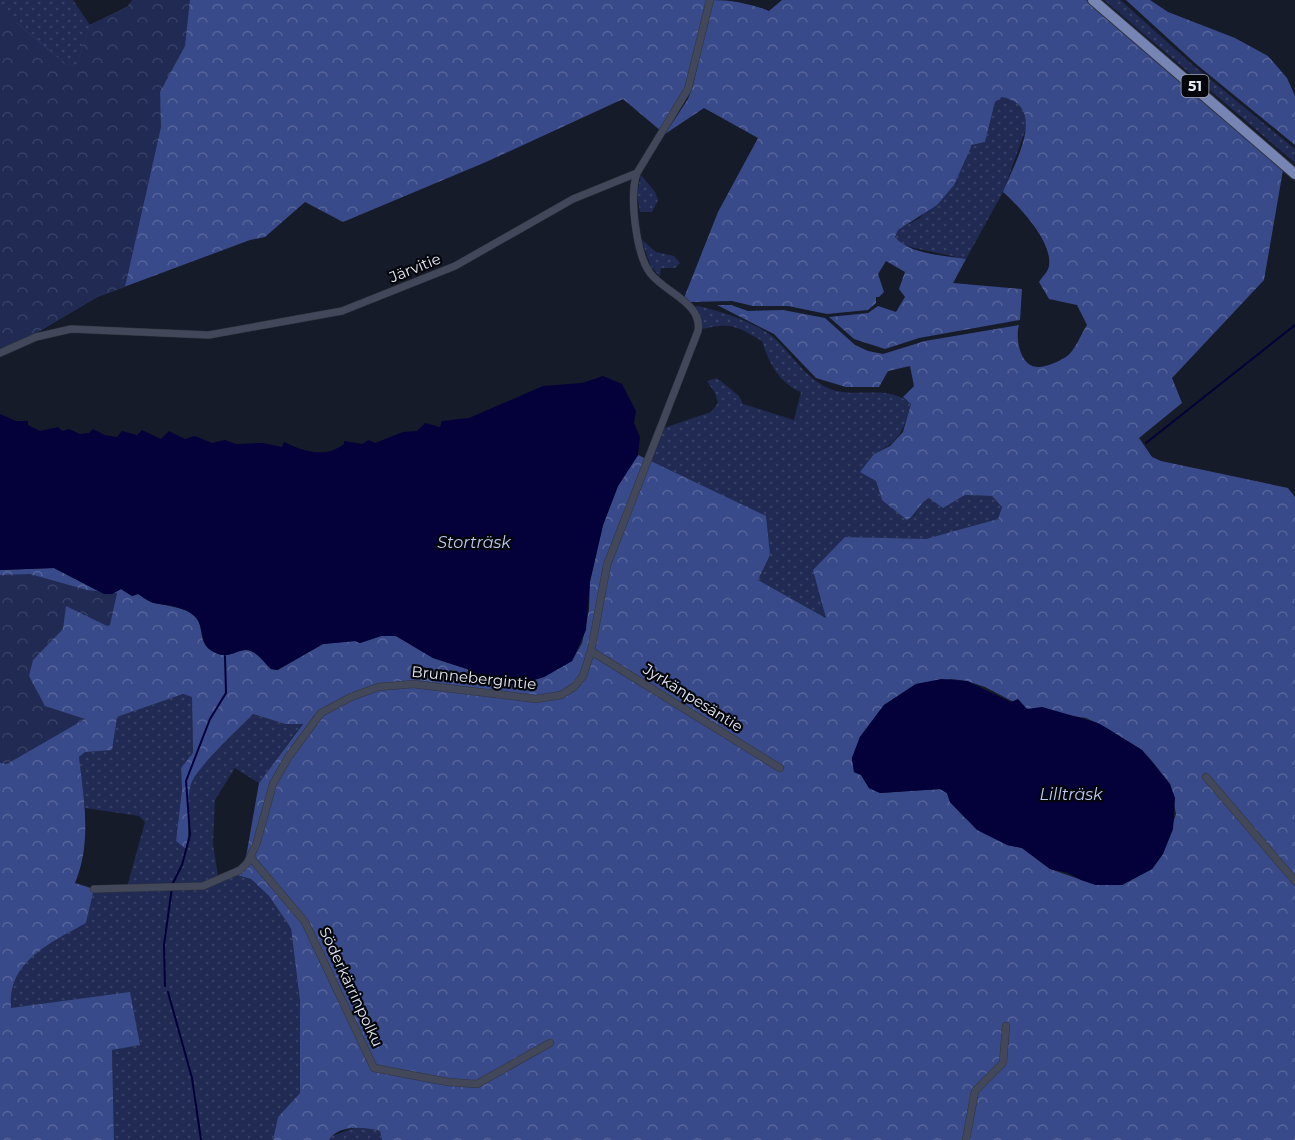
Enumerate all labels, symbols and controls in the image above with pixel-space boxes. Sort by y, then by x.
road number: 51 [1182,75,1208,97]
street label: Järvitie [385,249,443,287]
water label: Storträsk [437,533,512,552]
street label: Jyrkänpesäntie [639,659,747,736]
street label: Brunnebergintie [411,661,537,694]
water label: Lillträsk [1039,785,1104,804]
street label: Söderkärrinpolku [315,924,388,1050]

